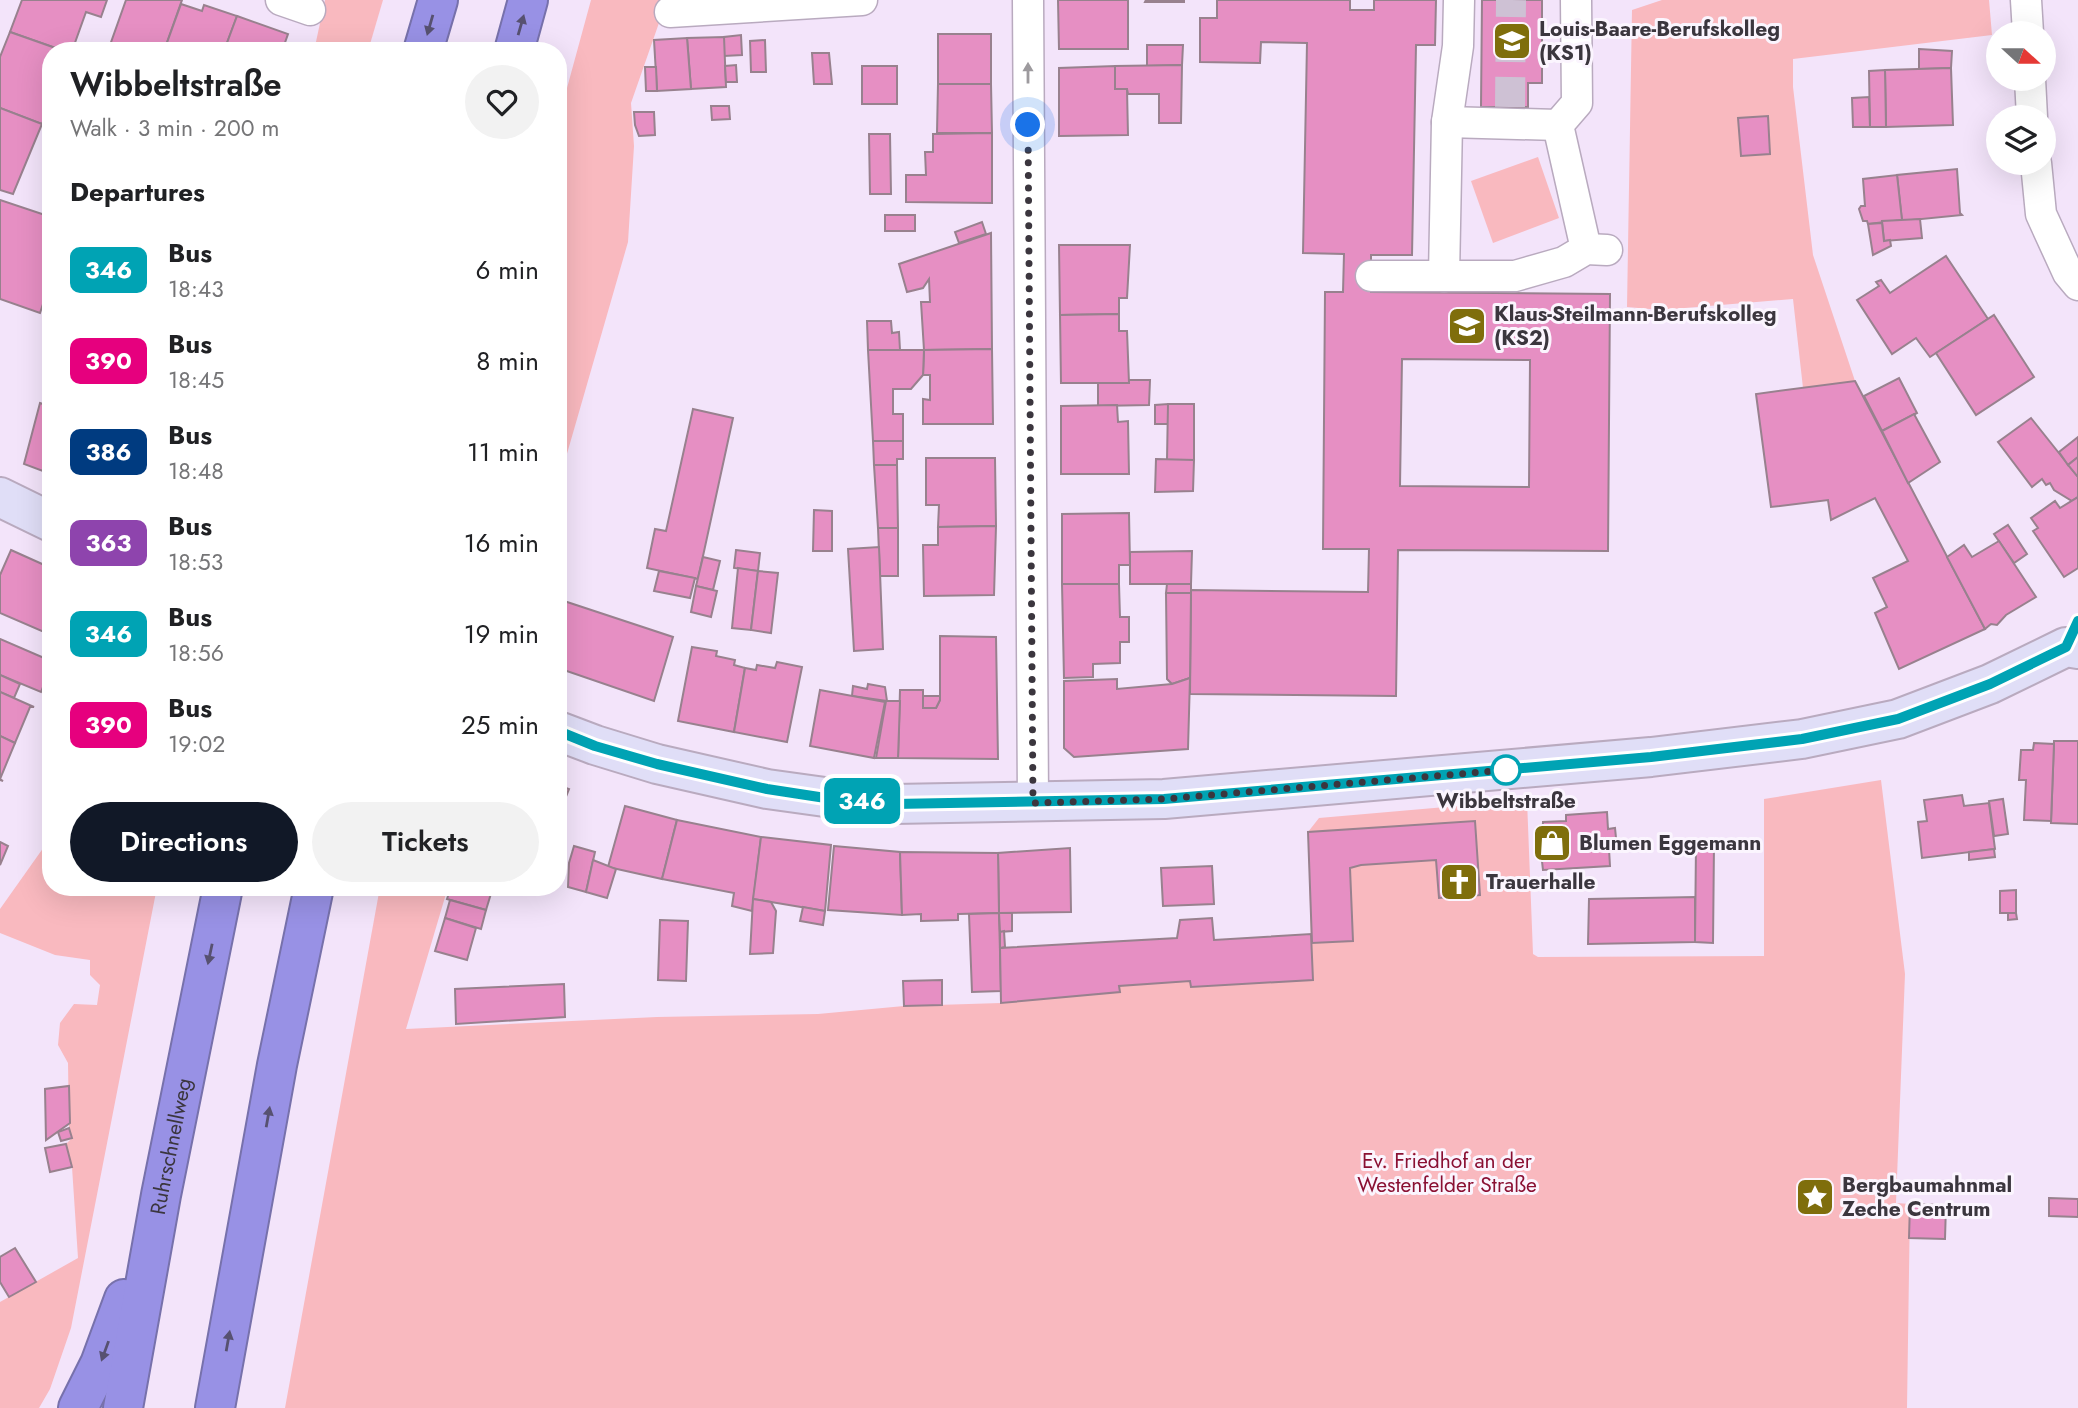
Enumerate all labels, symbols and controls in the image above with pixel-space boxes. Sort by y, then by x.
one-way arrow [516,14,527,36]
place label: Louis-Baare-Berufskolleg (KS1) [1539,14,1780,68]
one-way arrow [425,15,435,36]
school or university icon: Louis-Baare-Berufskolleg (KS1) [1491,20,1533,62]
north arrow [1986,21,2056,91]
map controls [1986,21,2056,175]
text: Wibbeltstraße [70,61,282,108]
one-way arrow [1022,62,1034,84]
button: heart [465,65,539,139]
button: layers [1986,105,2056,175]
your location [1010,107,1045,142]
text: Walk · 3 min · 200 m [70,111,279,145]
text: Departures [70,173,205,211]
text: Bus [168,234,212,272]
text: 6 min [476,251,539,289]
text: 346 [85,252,132,287]
text: 18:43 [168,272,224,306]
place label: Klaus-Steilmann-Berufskolleg (KS2) [1494,299,1777,353]
school or university icon: Klaus-Steilmann-Berufskolleg (KS2) [1446,305,1488,347]
text: Bus [168,325,212,363]
text: 8 min [476,342,539,380]
text: 390 [85,343,132,378]
text: 18:45 [168,363,224,397]
text: Bus [168,416,212,454]
text: 11 min [467,433,539,471]
text: 386 [85,434,132,469]
text: 18:48 [168,454,224,488]
text: Bus [168,507,212,545]
text: 16 min [464,524,539,562]
text: 363 [86,525,131,560]
text: 18:53 [168,545,223,579]
text: Bus [168,598,212,636]
text: 19 min [464,615,539,653]
text: 346 [85,616,132,651]
text: 18:56 [168,636,224,670]
text: Bus [168,689,212,727]
text: 25 min [461,706,539,744]
text: 390 [85,707,132,742]
text: 19:02 [168,727,225,761]
marker: Wibbeltstraße [1491,755,1521,785]
line badge: 346 [822,778,902,824]
text: 346 [838,783,886,818]
place label: Wibbeltstraße [1436,786,1576,816]
button: Directions [70,802,298,882]
button: Tickets [312,802,539,882]
shop icon: Blumen Eggemann [1531,822,1573,864]
place label: Blumen Eggemann [1579,828,1761,858]
church icon: Trauerhalle [1438,861,1480,903]
place label: Trauerhalle [1486,867,1595,897]
one-way arrow [204,943,215,965]
street label: Ruhrschnellweg [143,1075,199,1217]
one-way arrow [263,1106,274,1128]
park label: Ev. Friedhof an der Westenfelder Straße [1357,1146,1537,1200]
place label: Bergbaumahnmal Zeche Centrum [1842,1170,2012,1224]
place icon: Bergbaumahnmal Zeche Centrum [1794,1176,1836,1218]
one-way arrow [222,1330,233,1352]
one-way arrow [99,1341,110,1362]

